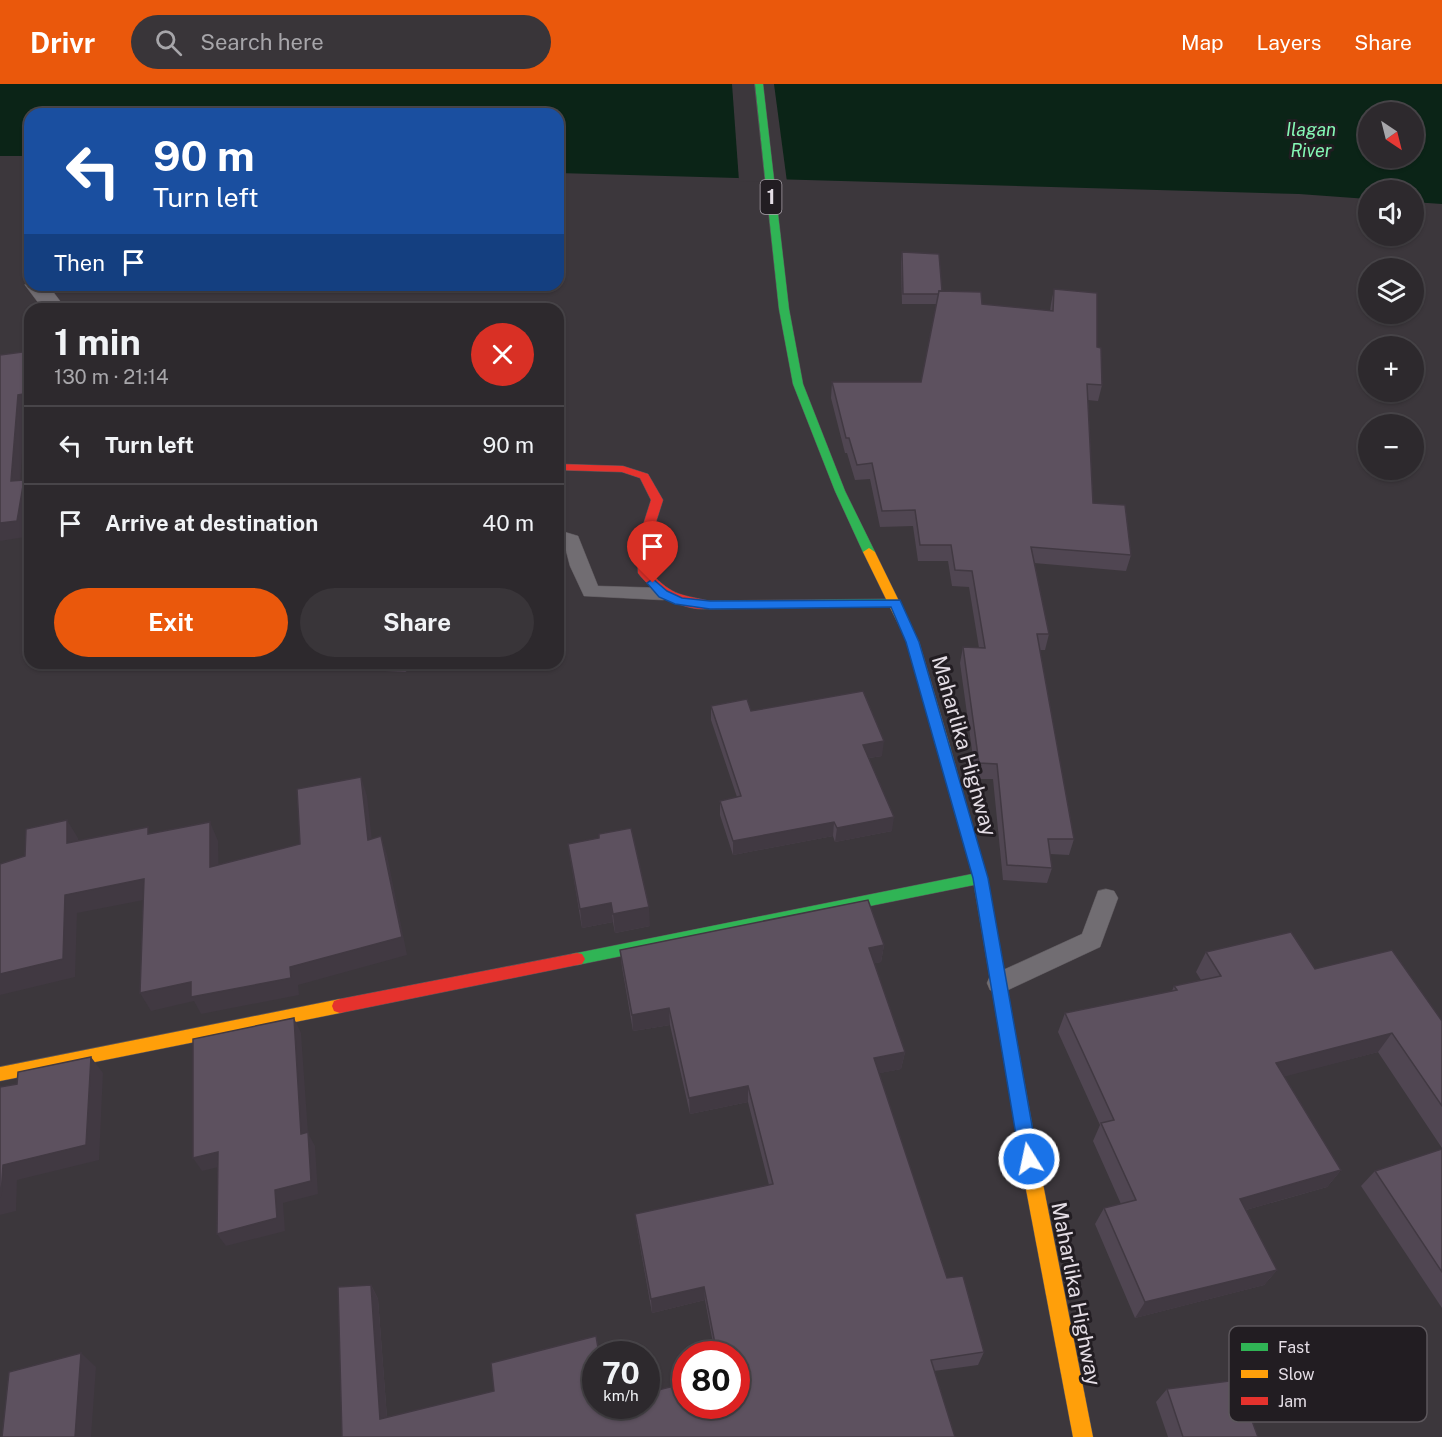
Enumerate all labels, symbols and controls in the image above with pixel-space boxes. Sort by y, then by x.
search box [131,15,551,69]
text: Drivr [30,26,95,59]
icon: search [152,26,185,59]
text: Search here [200,29,324,55]
text: Map [1181,30,1224,55]
text: Layers [1257,30,1321,55]
text: Share [1354,30,1412,55]
north arrow [1358,102,1424,168]
map controls [1358,102,1424,480]
water label: Ilagan River [1286,119,1336,161]
text: 90 m [153,131,255,180]
icon: left [54,132,132,210]
road number: 1 [760,180,782,214]
button: sound [1358,180,1424,246]
text: Turn left [153,181,259,213]
icon: arrive [117,246,150,279]
text: Then [54,250,105,276]
button: layers [1358,258,1424,324]
text: 1 min [54,321,141,363]
button: close [471,323,534,386]
button: + [1358,336,1424,402]
text: 130 m · 21:14 [54,365,168,389]
button: − [1358,414,1424,480]
icon: left [54,429,87,462]
text: Turn left [105,432,194,458]
text: 90 m [483,432,534,458]
icon: arrive [54,507,87,540]
text: Arrive at destination [105,510,318,536]
text: 40 m [482,510,534,536]
pin [627,521,678,583]
icon: arrive [636,530,669,563]
button: Exit [54,588,288,657]
button: Share [300,588,534,657]
street label: Maharlika Highway [927,653,1002,839]
position arrow [997,1127,1061,1191]
street label: Maharlika Highway [1046,1200,1107,1388]
legend [1229,1326,1427,1422]
text: Fast [1278,1338,1310,1357]
speed limit sign: 80 [672,1341,750,1419]
text: 70 [602,1355,640,1391]
text: Slow [1278,1365,1315,1384]
text: km/h [603,1387,639,1404]
text: Jam [1278,1392,1307,1411]

